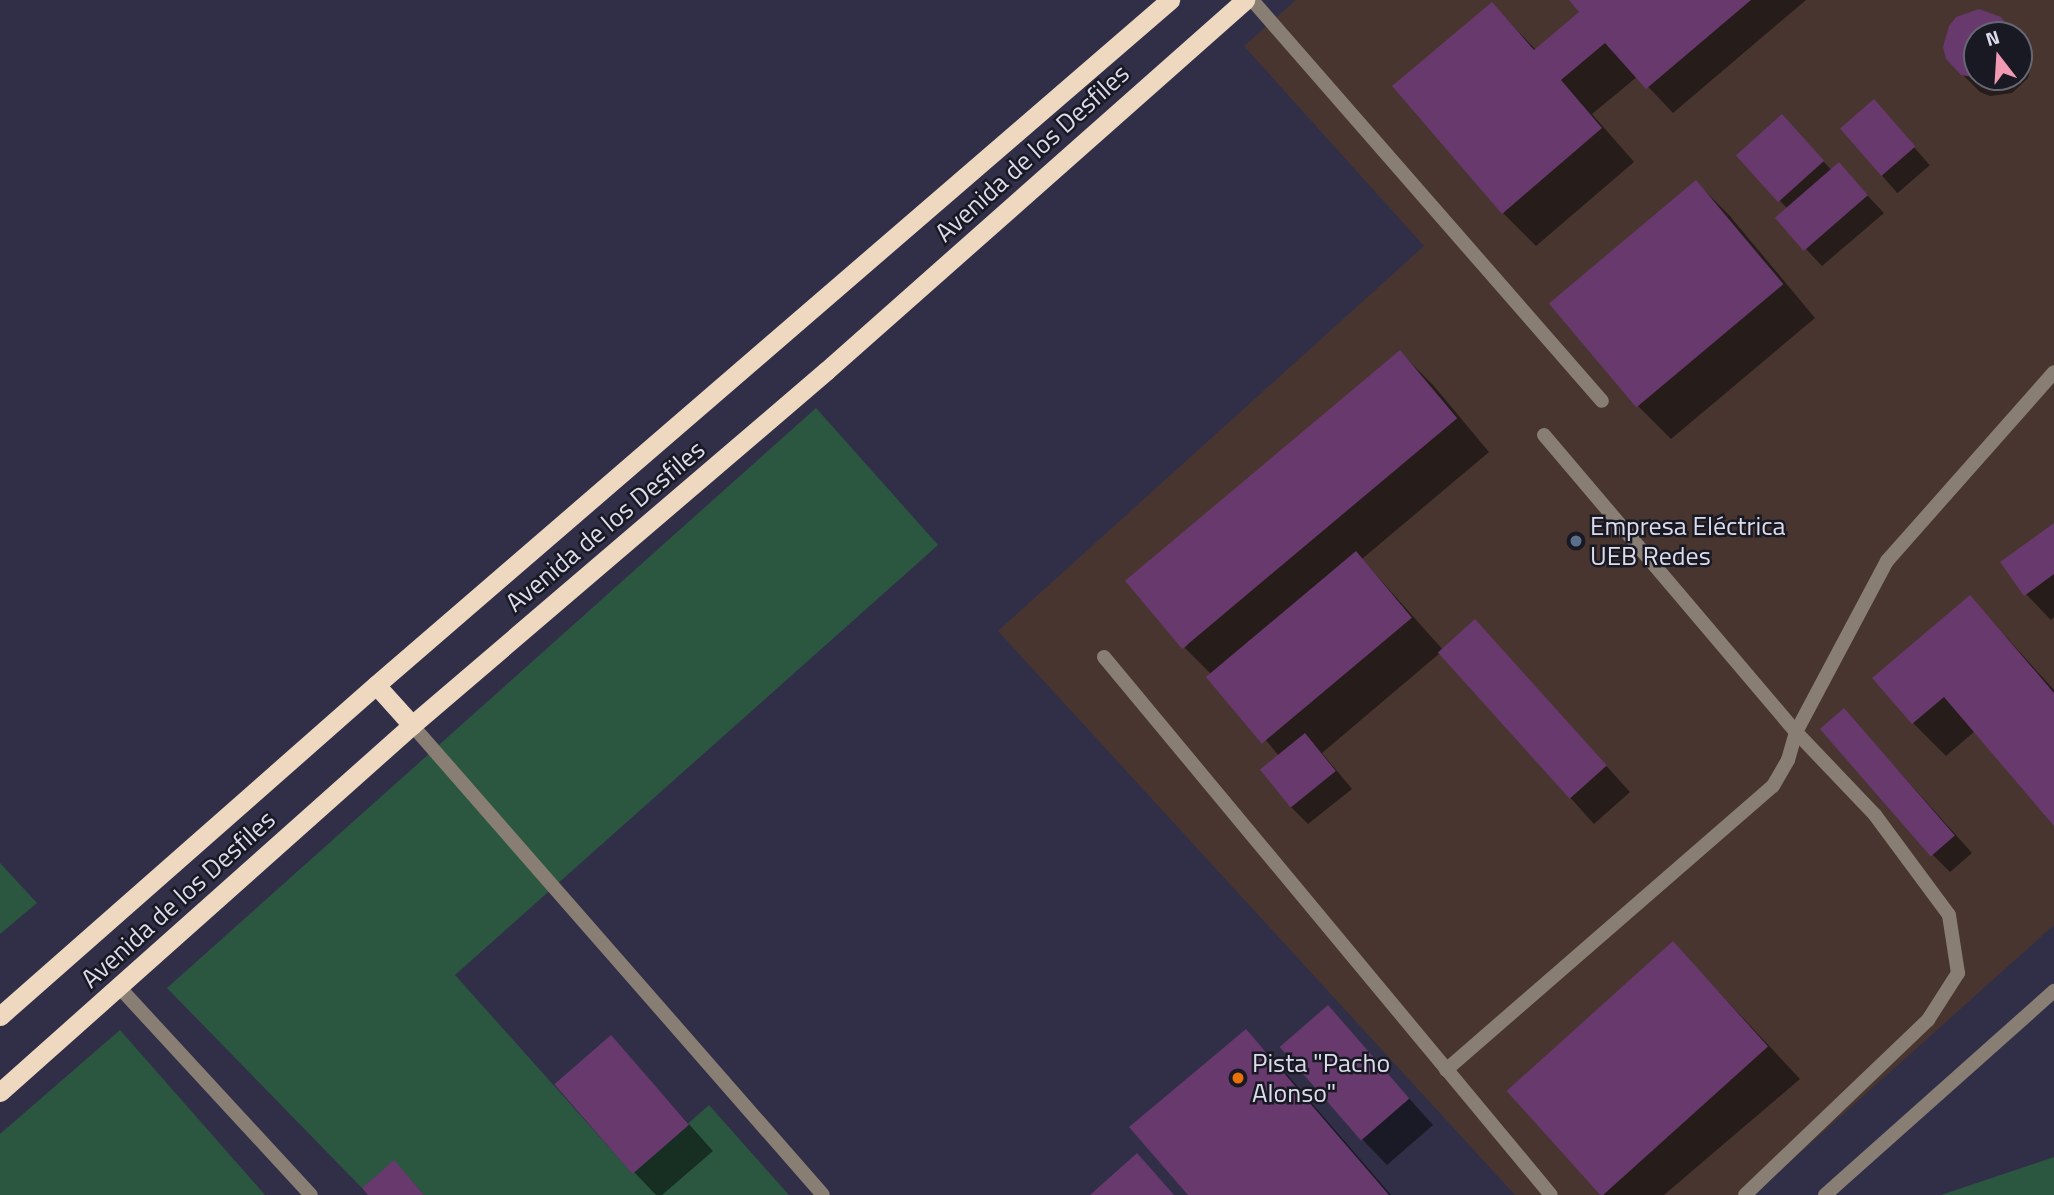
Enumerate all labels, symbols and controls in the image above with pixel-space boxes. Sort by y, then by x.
north arrow [1963,21,2033,91]
text: N [1982,22,2003,53]
street label: Avenida de los Desfiles [929,58,1135,248]
street label: Avenida de los Desfiles [499,434,711,618]
place label: Empresa Eléctrica UEB Redes [1590,510,1786,572]
marker: Empresa Eléctrica UEB Redes [1568,533,1584,549]
street label: Avenida de los Desfiles [75,804,281,994]
place label: Pista "Pacho Alonso" [1252,1047,1390,1108]
marker: Pista "Pacho Alonso" [1230,1070,1246,1086]

